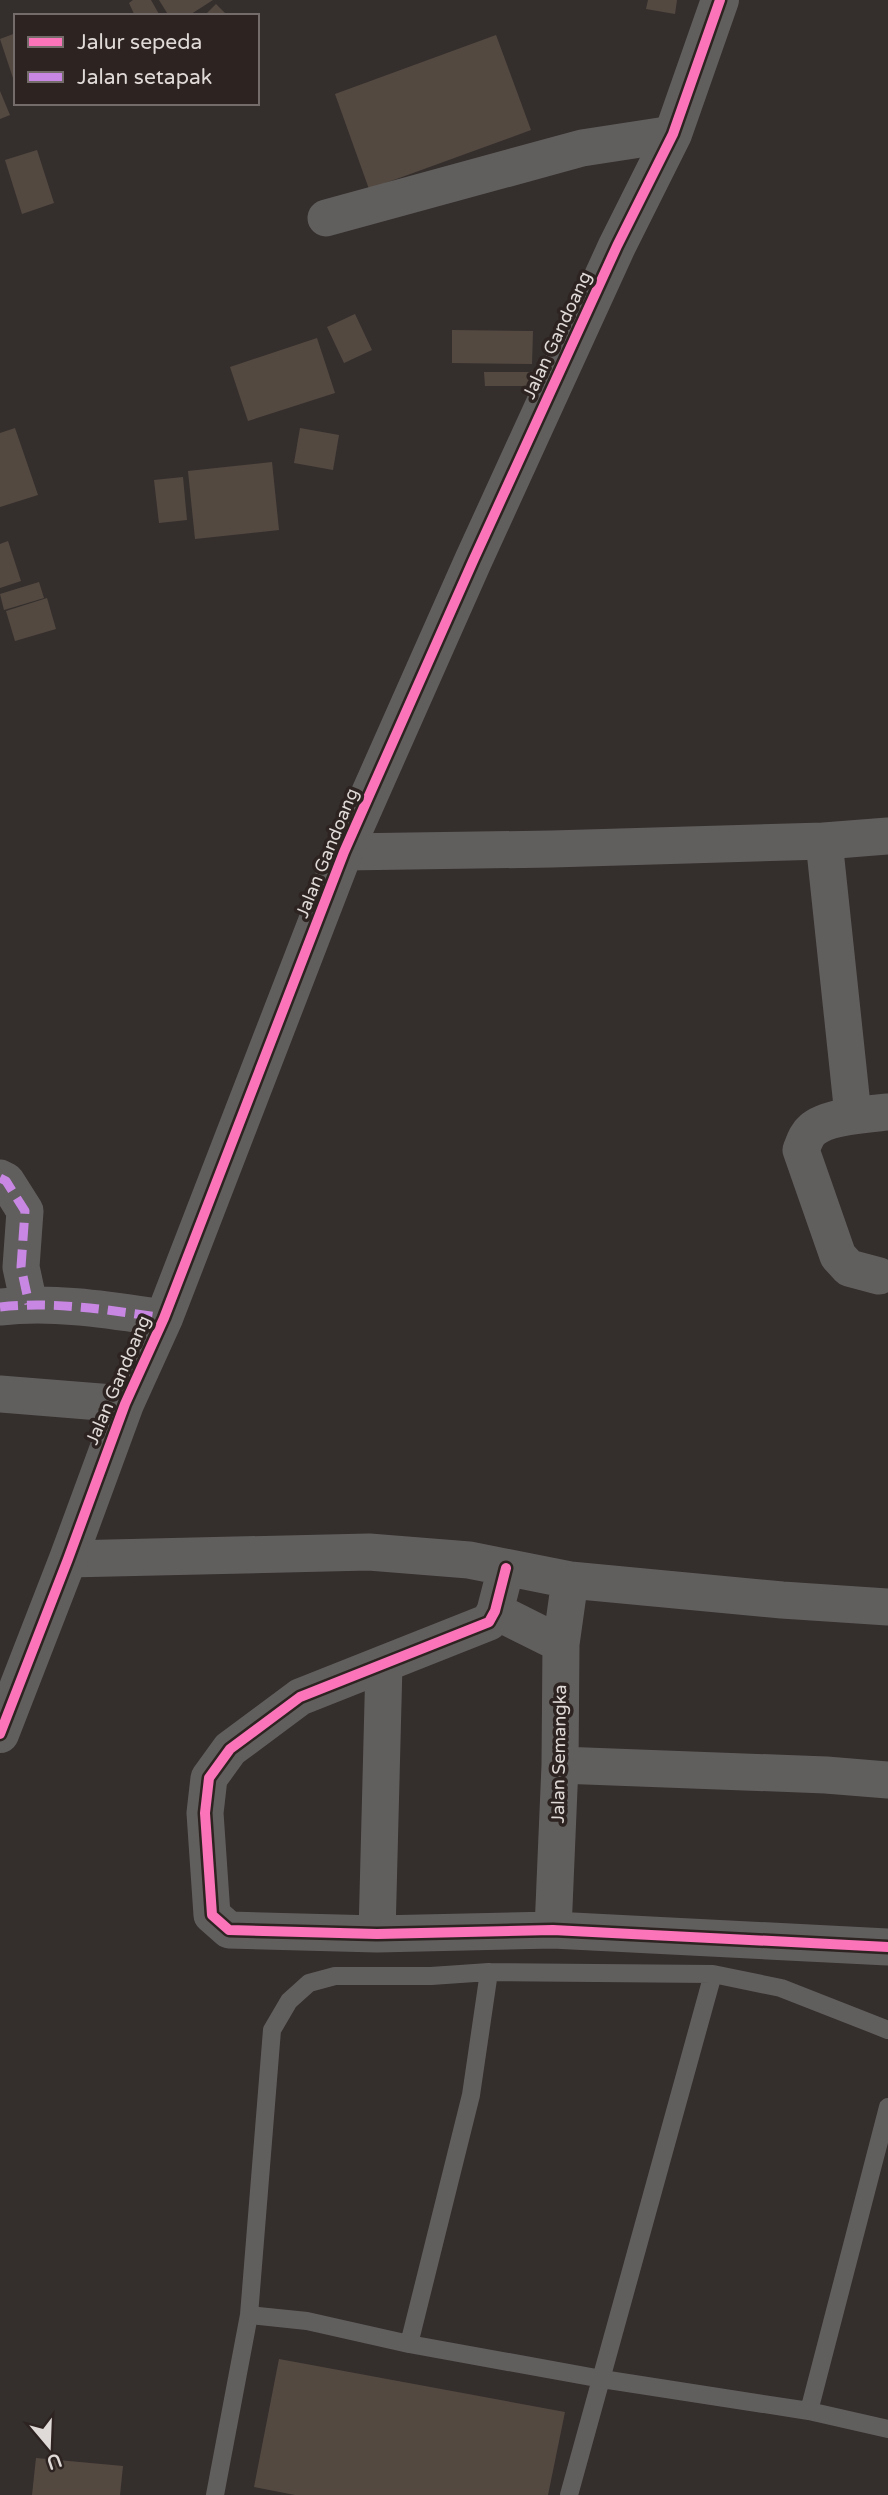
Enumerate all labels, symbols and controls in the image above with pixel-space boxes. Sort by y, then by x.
legend [14,14,259,105]
text: Jalur sepeda [77,30,202,55]
text: Jalan setapak [77,65,212,90]
street label: Jalan Gandoang [518,268,596,402]
street label: Jalan Gandoang [291,785,363,921]
street label: Jalan Gandoang [81,1312,155,1448]
street label: Jalan Semangka [547,1684,571,1824]
north arrow [14,2411,84,2481]
text: U [44,2448,65,2474]

